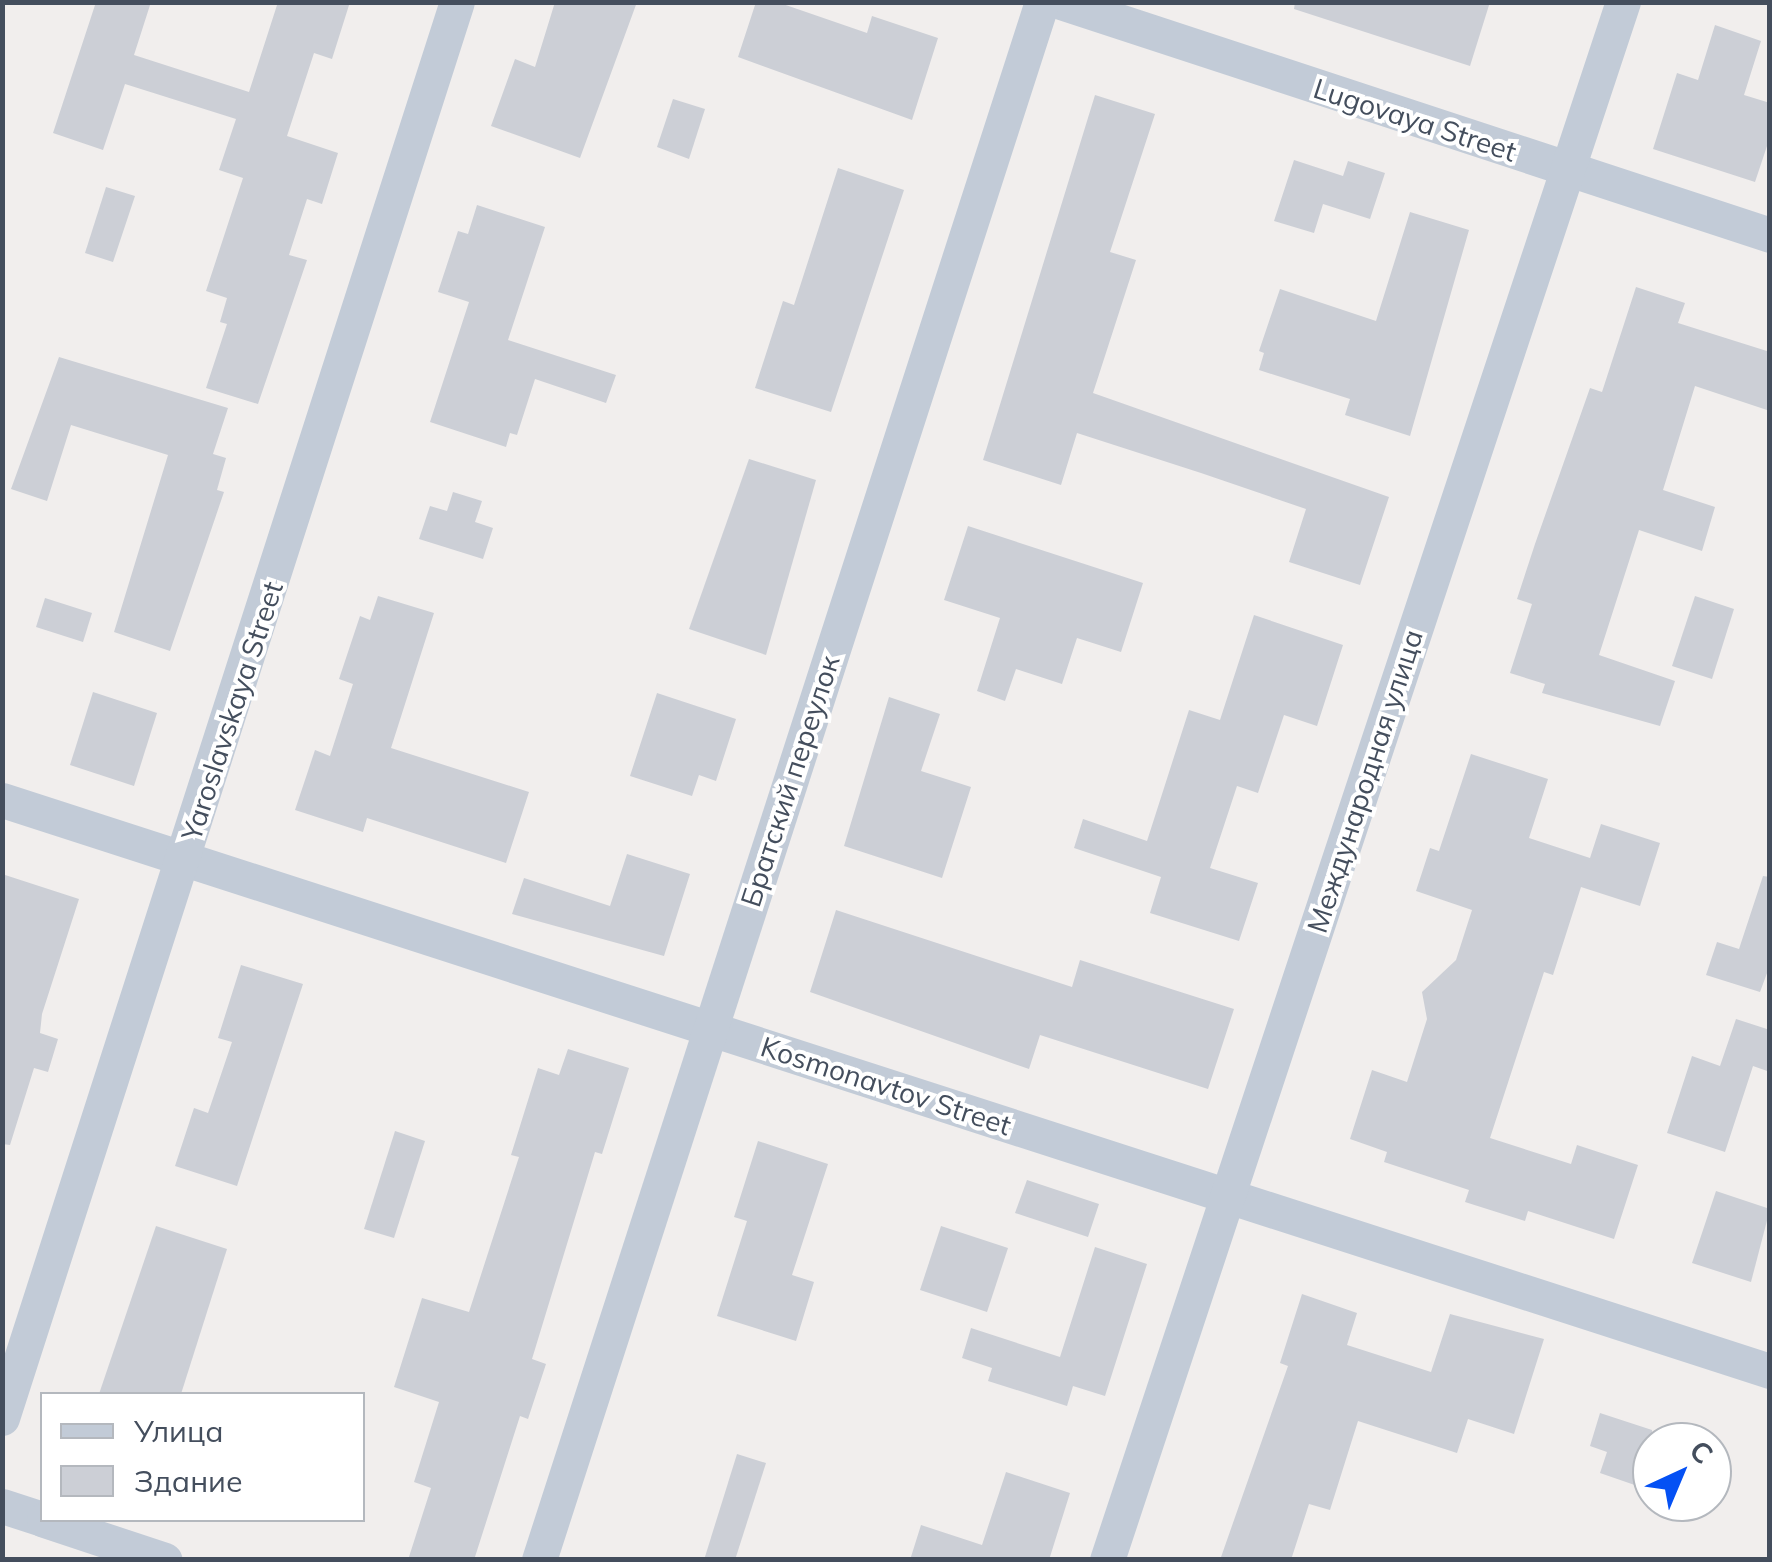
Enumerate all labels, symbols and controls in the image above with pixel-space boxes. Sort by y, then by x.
street label: Lugovaya Street [1309,71,1521,169]
street label: Yaroslavskaya Street [174,577,290,845]
street label: Международная улица [1300,625,1430,937]
street label: Братский переулок [733,651,847,911]
street label: Kosmonavtov Street [757,1030,1015,1142]
legend [40,1392,365,1522]
text: Улица [134,1412,224,1450]
north arrow [1632,1422,1732,1522]
text: С [1683,1432,1721,1471]
text: Здание [134,1462,243,1500]

